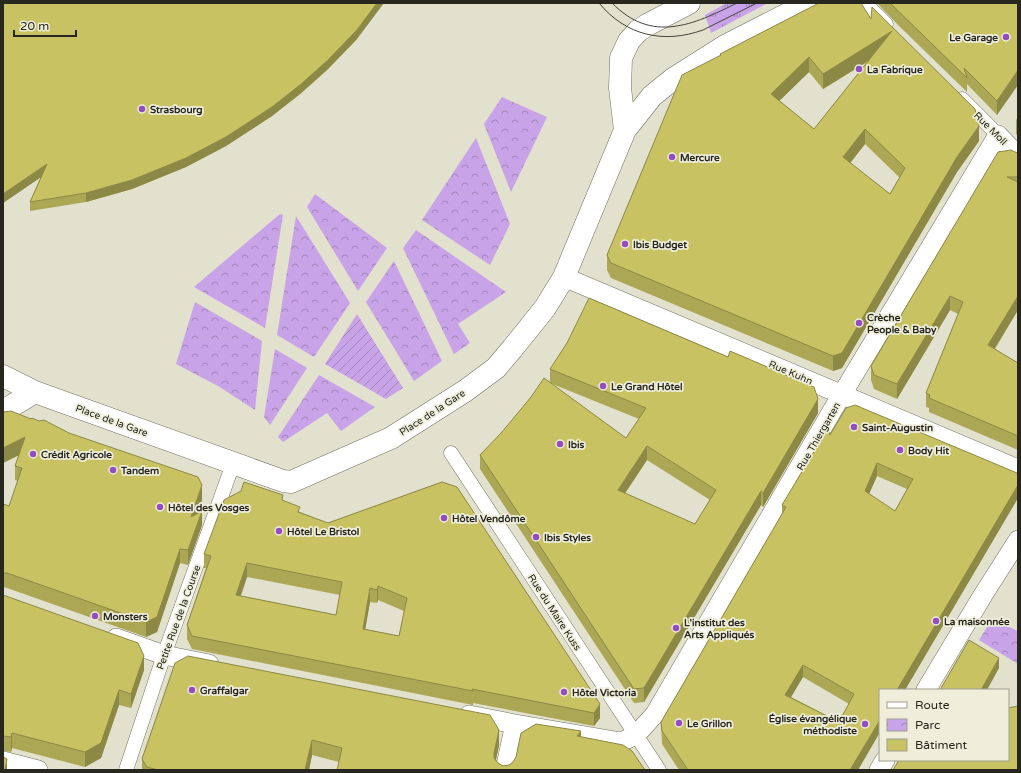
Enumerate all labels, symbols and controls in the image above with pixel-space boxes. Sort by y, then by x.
scale bar [14,12,76,38]
text: 20 m [20,19,49,33]
place label: Le Garage [949,32,998,44]
marker: Le Garage [1001,32,1011,42]
marker: La Fabrique [854,64,864,74]
place label: La Fabrique [867,64,923,76]
marker: Strasbourg [137,104,147,114]
place label: Strasbourg [150,104,202,116]
street label: Rue Moll [971,110,1009,148]
marker: Mercure [667,152,677,162]
place label: Mercure [680,152,720,164]
marker: Ibis Budget [620,239,630,249]
place label: Ibis Budget [633,239,687,251]
place label: Crèche People & Baby [867,312,937,336]
marker: Crèche People & Baby [854,318,864,328]
street label: Rue Kuhn [767,358,814,388]
marker: Le Grand Hôtel [598,381,608,391]
place label: Le Grand Hôtel [611,381,682,393]
street label: Place de la Gare [397,387,468,439]
street label: Rue Thiergarten [794,400,843,473]
street label: Place de la Gare [74,402,150,440]
marker: Saint-Augustin [849,422,859,432]
place label: Saint-Augustin [862,422,933,434]
marker: Ibis [555,439,565,449]
place label: Ibis [568,439,585,451]
marker: Body Hit [895,445,905,455]
place label: Body Hit [908,445,949,457]
marker: Crédit Agricole [28,449,38,459]
place label: Crédit Agricole [41,449,112,461]
marker: Tandem [108,465,118,475]
place label: Tandem [120,465,159,477]
marker: Hôtel des Vosges [155,502,165,512]
place label: Hôtel des Vosges [168,502,250,514]
marker: Hôtel Vendôme [439,513,449,523]
place label: Hôtel Vendôme [452,513,526,525]
marker: Hôtel Le Bristol [274,526,284,536]
place label: Hôtel Le Bristol [287,526,359,538]
marker: Ibis Styles [531,532,541,542]
place label: Ibis Styles [544,532,591,544]
street label: Petite Rue de la Course [154,563,204,671]
street label: Rue du Maire Kuss [525,572,583,653]
marker: Monsters [90,611,100,621]
place label: Monsters [103,611,148,623]
marker: La maisonnée [931,616,941,626]
place label: La maisonnée [944,616,1010,628]
place label: L'institut des Arts Appliqués [684,617,755,641]
marker: L'institut des Arts Appliqués [671,623,681,633]
marker: Graffalgar [187,685,197,695]
place label: Graffalgar [200,685,249,697]
marker: Hôtel Victoria [559,687,569,697]
place label: Hôtel Victoria [572,687,637,699]
legend [879,689,1009,761]
text: Route [915,698,950,712]
place label: Église évangélique méthodiste [769,713,857,737]
marker: Le Grillon [674,718,684,728]
place label: Le Grillon [687,718,732,730]
text: Parc [915,718,940,732]
marker: Église évangélique méthodiste [860,719,870,729]
text: Bâtiment [915,738,967,752]

